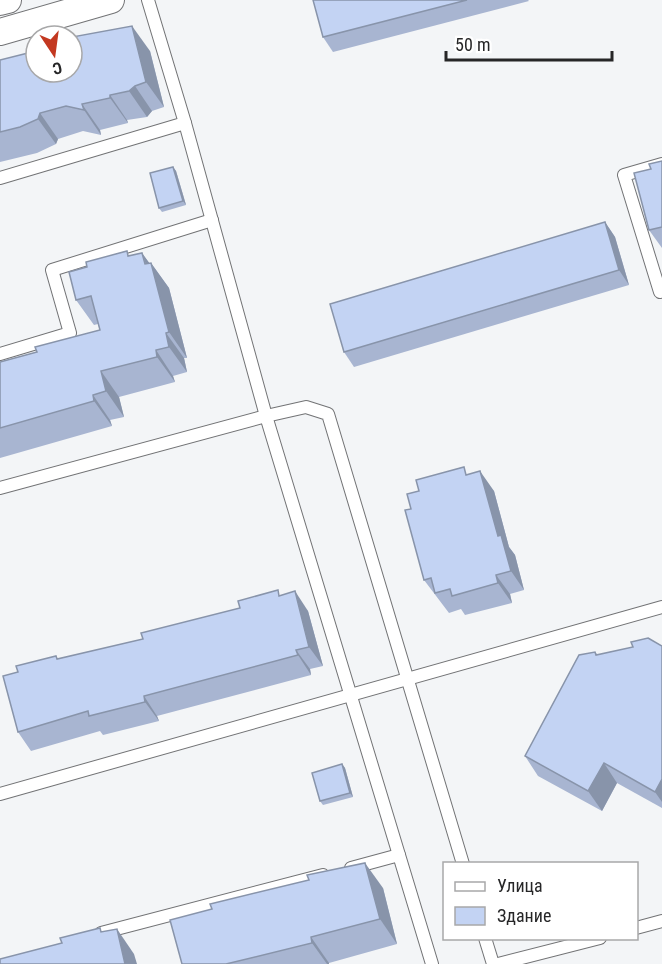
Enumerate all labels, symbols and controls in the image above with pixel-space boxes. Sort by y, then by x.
north arrow [24,24,84,84]
scale bar [446,24,612,62]
text: 50 m [455,34,490,55]
text: С [51,58,64,78]
legend [443,862,638,940]
text: Улица [497,875,543,896]
text: Здание [497,905,551,926]

